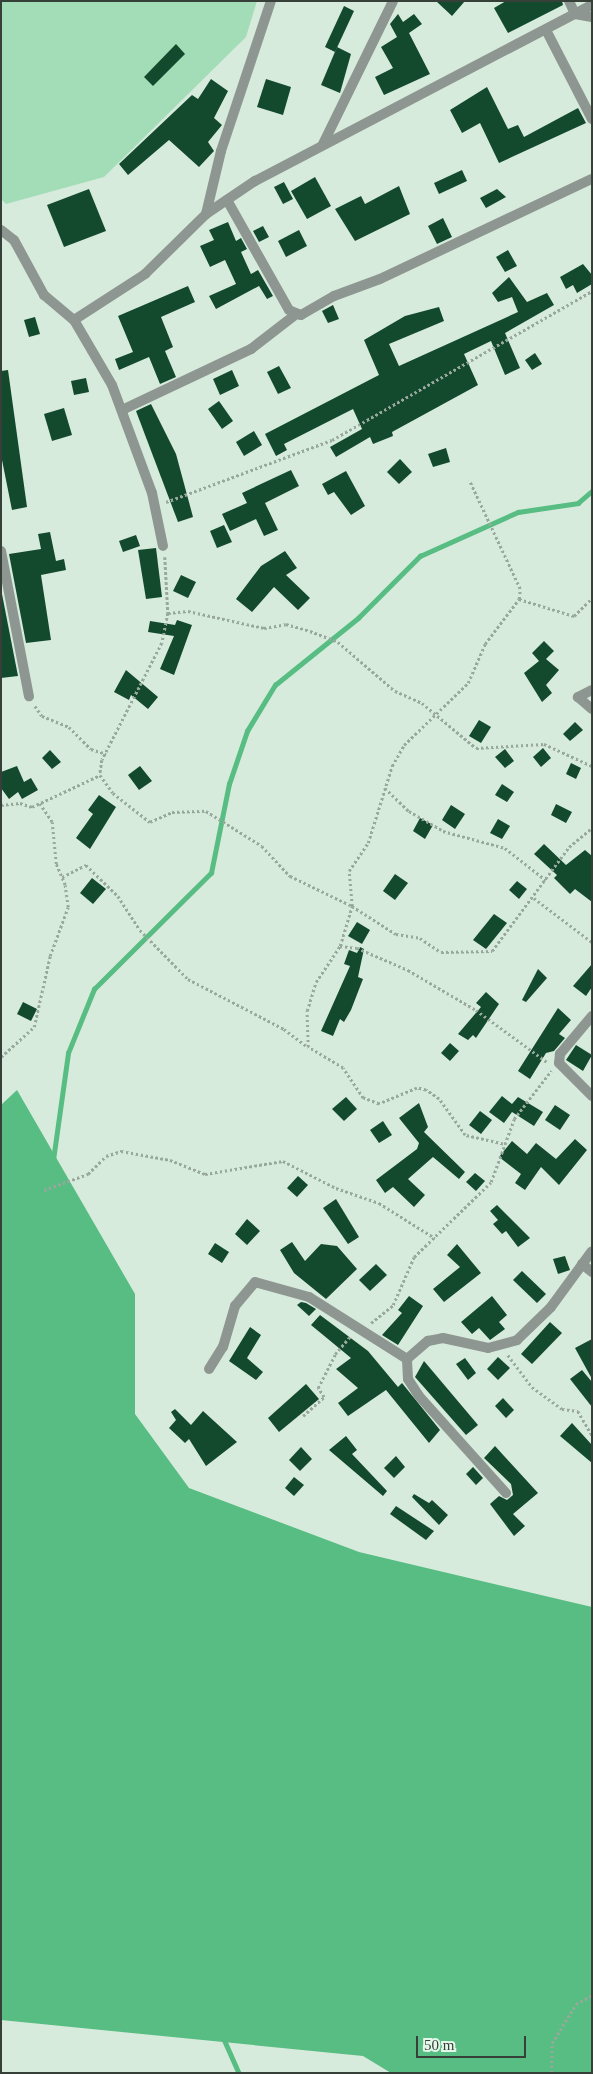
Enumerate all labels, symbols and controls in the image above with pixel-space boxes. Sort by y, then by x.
scale bar [418,2026,528,2058]
text: 50 m [424,2037,454,2053]

